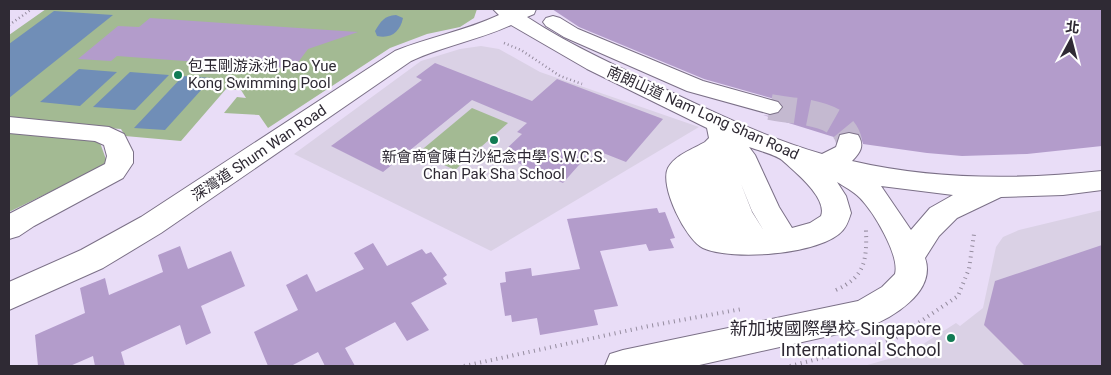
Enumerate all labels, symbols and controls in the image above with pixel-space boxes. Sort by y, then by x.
north arrow [1046,15,1096,65]
text: 北 [1065,18,1081,36]
place label: 包玉剛游泳池 Pao Yue Kong Swimming Pool [188,57,337,92]
street label: 南朗山道 Nam Long Shan Road [604,62,802,164]
marker: 包玉剛游泳池 Pao Yue Kong Swimming Pool [172,69,184,81]
street label: 深灣道 Shum Wan Road [188,101,330,205]
marker: 新會商會陳白沙紀念中學 S.W.C.S. Chan Pak Sha School [488,134,500,146]
place label: 新會商會陳白沙紀念中學 S.W.C.S. Chan Pak Sha School [382,148,606,183]
place label: 新加坡國際學校 Singapore International School [730,318,941,360]
marker: 新加坡國際學校 Singapore International School [945,332,957,344]

